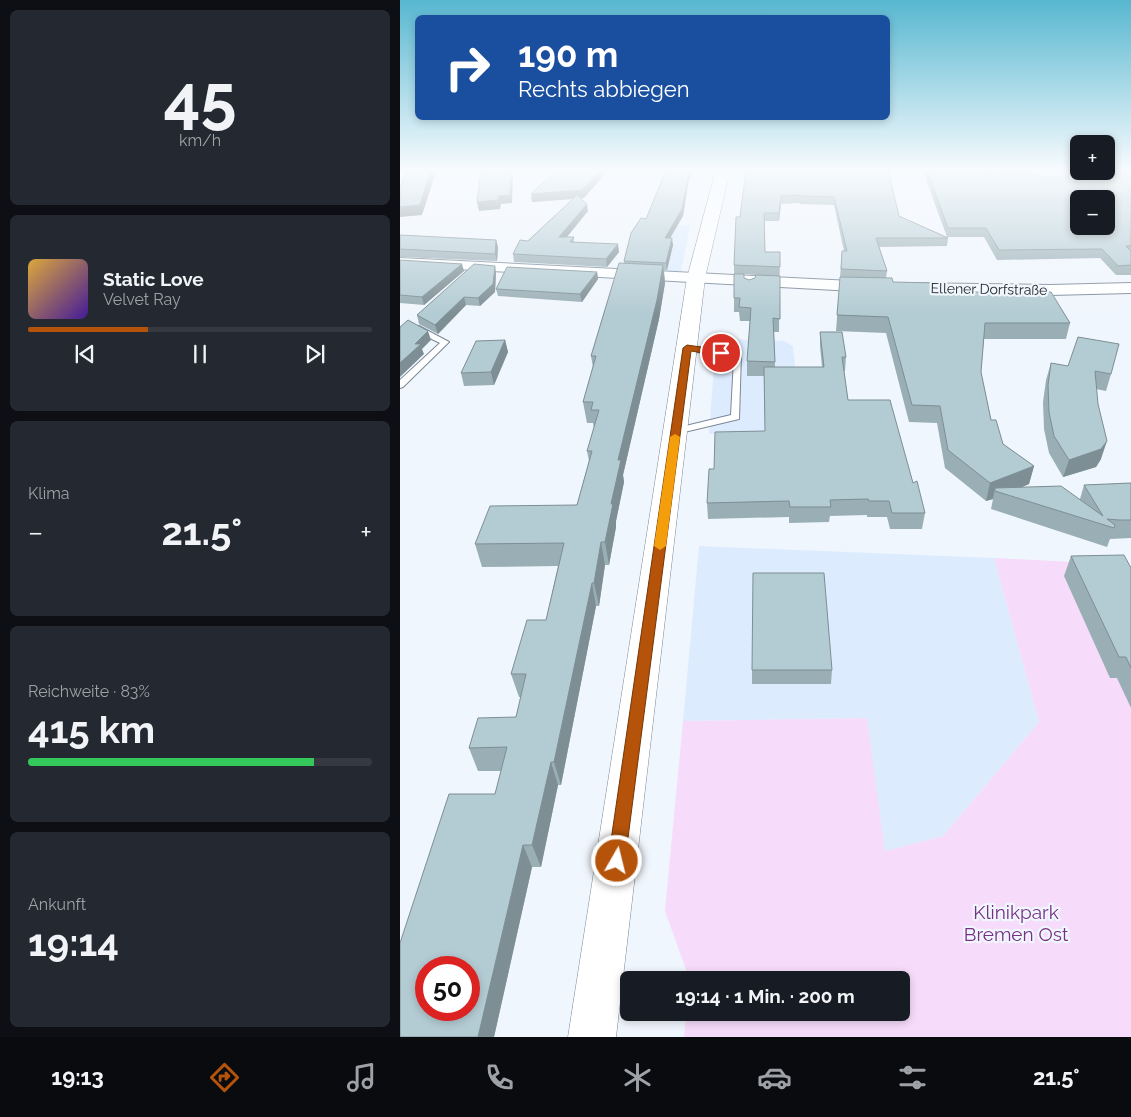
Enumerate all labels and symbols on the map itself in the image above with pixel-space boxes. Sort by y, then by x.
street label: Ellener Dorfstraße [931,280,1047,298]
pin [700,332,742,374]
position arrow [590,834,642,886]
park label: Klinikpark Bremen Ost [964,901,1069,945]
speed limit sign: 50 [415,956,480,1021]

